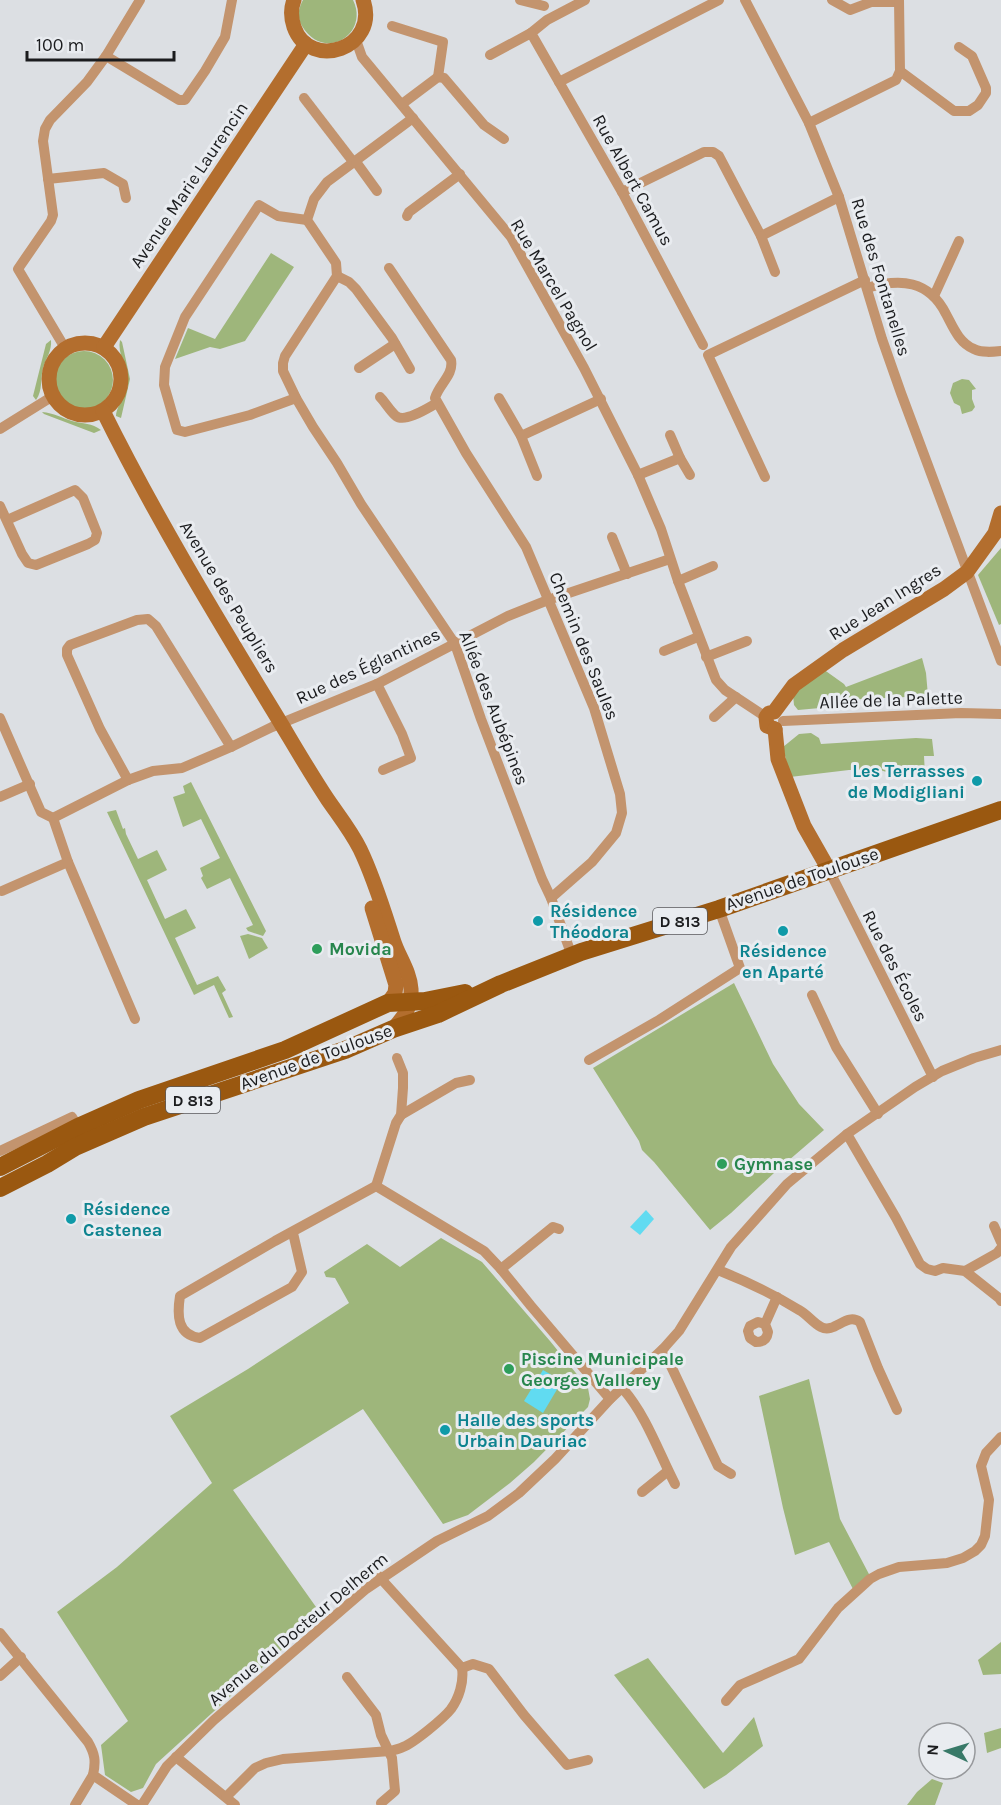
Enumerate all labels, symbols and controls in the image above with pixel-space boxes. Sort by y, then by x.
scale bar [27,24,174,62]
text: 100 m [36,34,84,56]
street label: Avenue Marie Laurencin [125,98,253,272]
street label: Rue Albert Camus [588,111,678,249]
street label: Rue des Fontanelles [846,195,916,359]
street label: Rue Marcel Pagnol [506,215,602,355]
street label: Avenue des Peupliers [175,517,283,677]
street label: Rue Jean Ingres [825,559,945,645]
street label: Chemin des Saules [544,569,624,723]
street label: Rue des Églantines [292,622,444,709]
street label: Allée des Aubépines [454,628,534,788]
street label: Allée de la Palette [819,687,963,713]
place label: Les Terrasses de Modigliani [847,760,965,803]
marker: Les Terrasses de Modigliani [970,774,984,788]
street label: Avenue de Toulouse [723,842,881,916]
place label: Résidence Théodora [550,900,637,943]
street label: Rue des Écoles [857,906,933,1025]
road number: D 813 [653,908,707,934]
marker: Résidence Théodora [531,914,545,928]
marker: Résidence en Aparté [776,924,790,938]
place label: Movida [329,938,392,960]
place label: Résidence en Aparté [739,940,827,983]
marker: Movida [310,942,324,956]
street label: Avenue de Toulouse [237,1019,395,1095]
road number: D 813 [166,1087,220,1113]
place label: Gymnase [734,1153,813,1175]
marker: Gymnase [715,1157,729,1171]
place label: Résidence Castenea [83,1198,170,1241]
marker: Résidence Castenea [64,1212,78,1226]
place label: Piscine Municipale Georges Vallerey [521,1348,684,1391]
marker: Piscine Municipale Georges Vallerey [502,1362,516,1376]
place label: Halle des sports Urbain Dauriac [457,1409,594,1452]
marker: Halle des sports Urbain Dauriac [438,1423,452,1437]
street label: Avenue du Docteur Delherm [204,1547,392,1711]
north arrow [917,1721,977,1781]
text: N [923,1744,942,1756]

